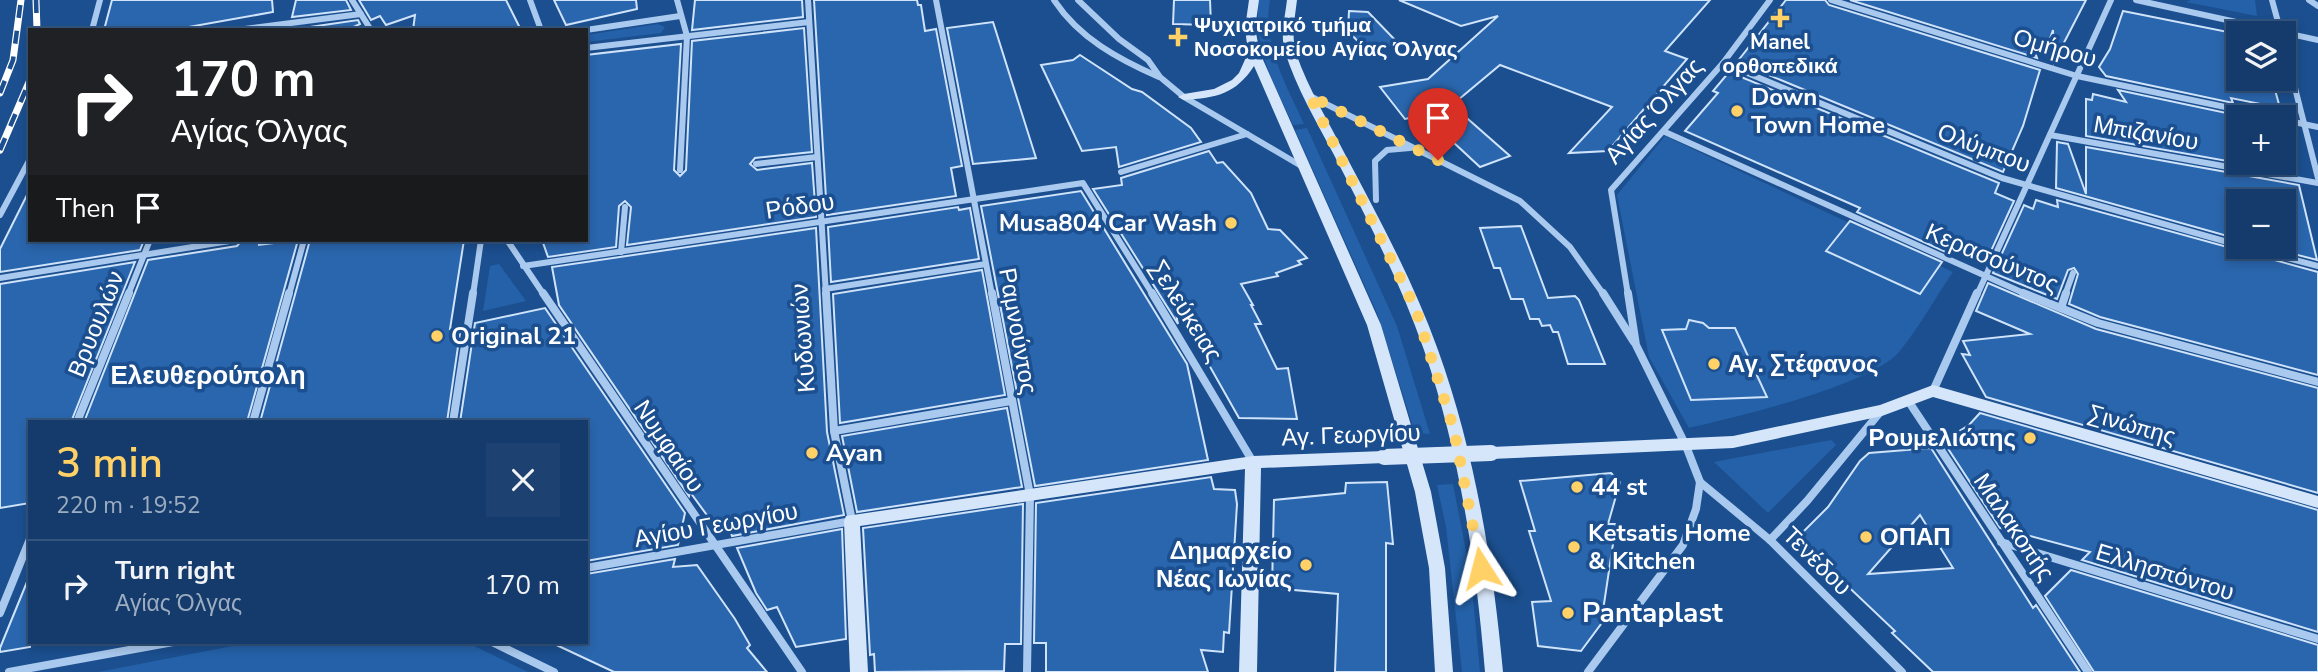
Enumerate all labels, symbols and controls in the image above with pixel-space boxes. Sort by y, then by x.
marker: Manel ορθοπεδικά [1772,10,1788,26]
place label: Ψυχιατρικό τμήμα Νοσοκομείου Αγίας Όλγας [1194,11,1458,63]
street label: Ομήρου [2009,21,2101,75]
map controls [2226,21,2296,259]
button: layers [2226,21,2296,91]
marker: Ψυχιατρικό τμήμα Νοσοκομείου Αγίας Όλγας [1168,27,1188,47]
place label: Manel ορθοπεδικά [1722,28,1838,80]
text: 170 m [171,46,315,113]
street label: Αγίας Όλγας [1598,51,1710,171]
icon: right [56,56,147,147]
place label: Down Town Home [1751,81,1885,141]
pin [1408,88,1468,160]
icon: arrive [1419,99,1457,137]
marker: Down Town Home [1729,103,1745,119]
button: + [2226,105,2296,175]
street label: Μπιζανίου [2091,108,2201,158]
text: Αγίας Όλγας [171,110,348,153]
street label: Ολύμπου [1933,116,2035,180]
street label: Ρόδου [764,185,836,227]
icon: arrive [129,189,167,227]
button: − [2226,189,2296,259]
text: Then [56,191,115,226]
place label: Musa804 Car Wash [999,207,1217,239]
marker: Musa804 Car Wash [1223,215,1239,231]
street label: Κερασούντος [1921,216,2063,300]
street label: Σελεύκειας [1142,254,1230,368]
street label: Ραμνούντος [991,265,1045,397]
street label: Βρυουλών [60,266,132,382]
street label: Κυδωνιών [783,282,823,394]
place label: Original 21 [451,320,576,352]
marker: Original 21 [429,328,445,344]
place label: Αγ. Στέφανος [1728,348,1879,380]
marker: Αγ. Στέφανος [1706,356,1722,372]
district label: Ελευθερούπολη [110,358,306,393]
street label: Νυμφαίου [626,393,712,499]
street label: Σινώπης [2085,397,2179,453]
street label: Αγ. Γεωργίου [1281,417,1421,453]
place label: Ρουμελιώτης [1869,422,2016,454]
marker: Ρουμελιώτης [2022,430,2038,446]
text: 3 min [56,435,163,492]
place label: Ayan [826,437,883,469]
button: close [486,443,560,517]
marker: Ayan [804,445,820,461]
street label: Μαλακοπής [1966,467,2062,587]
place label: 44 st [1591,471,1648,503]
marker: 44 st [1569,479,1585,495]
text: 220 m · 19:52 [56,490,201,521]
street label: Αγίου Γεωργίου [632,495,800,555]
place label: Ketsatis Home & Kitchen [1588,517,1751,577]
street label: Τενέδου [1776,520,1858,602]
place label: ΟΠΑΠ [1880,521,1951,553]
marker: ΟΠΑΠ [1858,529,1874,545]
position arrow [1444,531,1518,605]
place label: Δημαρχείο Νέας Ιωνίας [1156,535,1292,595]
street label: Ελλησπόντου [2092,536,2238,608]
marker: Ketsatis Home & Kitchen [1566,539,1582,555]
text: Turn right [115,553,234,588]
marker: Δημαρχείο Νέας Ιωνίας [1298,557,1314,573]
icon: right [56,567,94,605]
text: 170 m [484,568,560,603]
text: Αγίας Όλγας [115,588,242,619]
place label: Pantaplast [1582,594,1723,632]
marker: Pantaplast [1560,605,1576,621]

